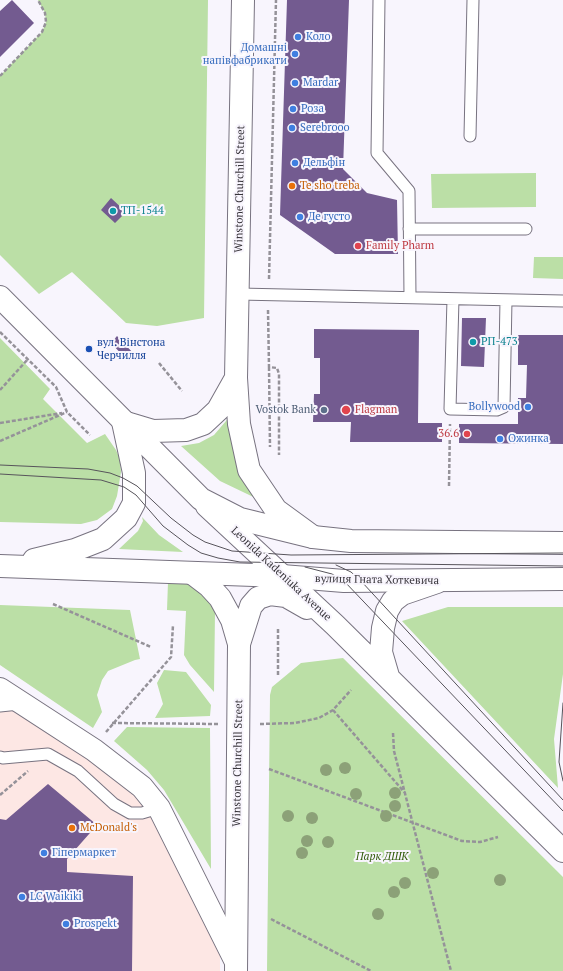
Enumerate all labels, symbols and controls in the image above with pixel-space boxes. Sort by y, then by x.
place label: Коло [306,30,331,44]
marker: Коло [293,32,303,42]
place label: Домашні напівфабрикати [203,41,287,67]
marker: Домашні напівфабрикати [290,49,300,59]
place label: Mardar [303,76,338,90]
marker: Mardar [290,78,300,88]
place label: Роза [301,102,324,116]
marker: Роза [288,104,298,114]
place label: Serebrooo [300,121,350,135]
marker: Serebrooo [287,123,297,133]
street label: Winstone Churchill Street [232,125,248,253]
place label: Дельфін [303,156,345,170]
marker: Дельфін [290,158,300,168]
place label: Te sho treba [300,179,360,193]
marker: Te sho treba [287,181,297,191]
place label: ТП-1544 [121,204,164,218]
marker: ТП-1544 [108,206,118,216]
place label: Де густо [308,210,350,224]
marker: Де густо [295,212,305,222]
place label: Family Pharm [366,239,434,253]
marker: Family Pharm [353,241,363,251]
place label: РП-473 [481,335,518,349]
place label: вул. Вінстона Черчилля [97,336,165,362]
marker: РП-473 [468,337,478,347]
marker: вул. Вінстона Черчилля [84,344,94,354]
place label: Bollywood [468,400,520,414]
marker: Bollywood [523,402,533,412]
place label: Vostok Bank [256,403,316,417]
place label: Flagman [355,403,397,417]
marker: Flagman [340,404,352,416]
marker: Vostok Bank [319,405,329,415]
place label: 36.6 [438,427,459,441]
marker: 36.6 [462,429,472,439]
place label: Ожинка [508,432,549,446]
marker: Ожинка [495,434,505,444]
street label: Leonida Kadeniuka Avenue [228,524,334,624]
street label: вулиця Гната Хоткевича [315,572,439,588]
street label: Winstone Churchill Street [230,699,246,827]
place label: McDonald's [80,821,137,835]
marker: McDonald's [67,823,77,833]
place label: Гіпермаркет [52,846,116,860]
marker: Гіпермаркет [39,848,49,858]
park label: Парк ДШК [356,850,408,864]
place label: LC Waikiki [30,890,82,904]
marker: LC Waikiki [17,892,27,902]
place label: Prospekt [74,917,117,931]
marker: Prospekt [61,919,71,929]

